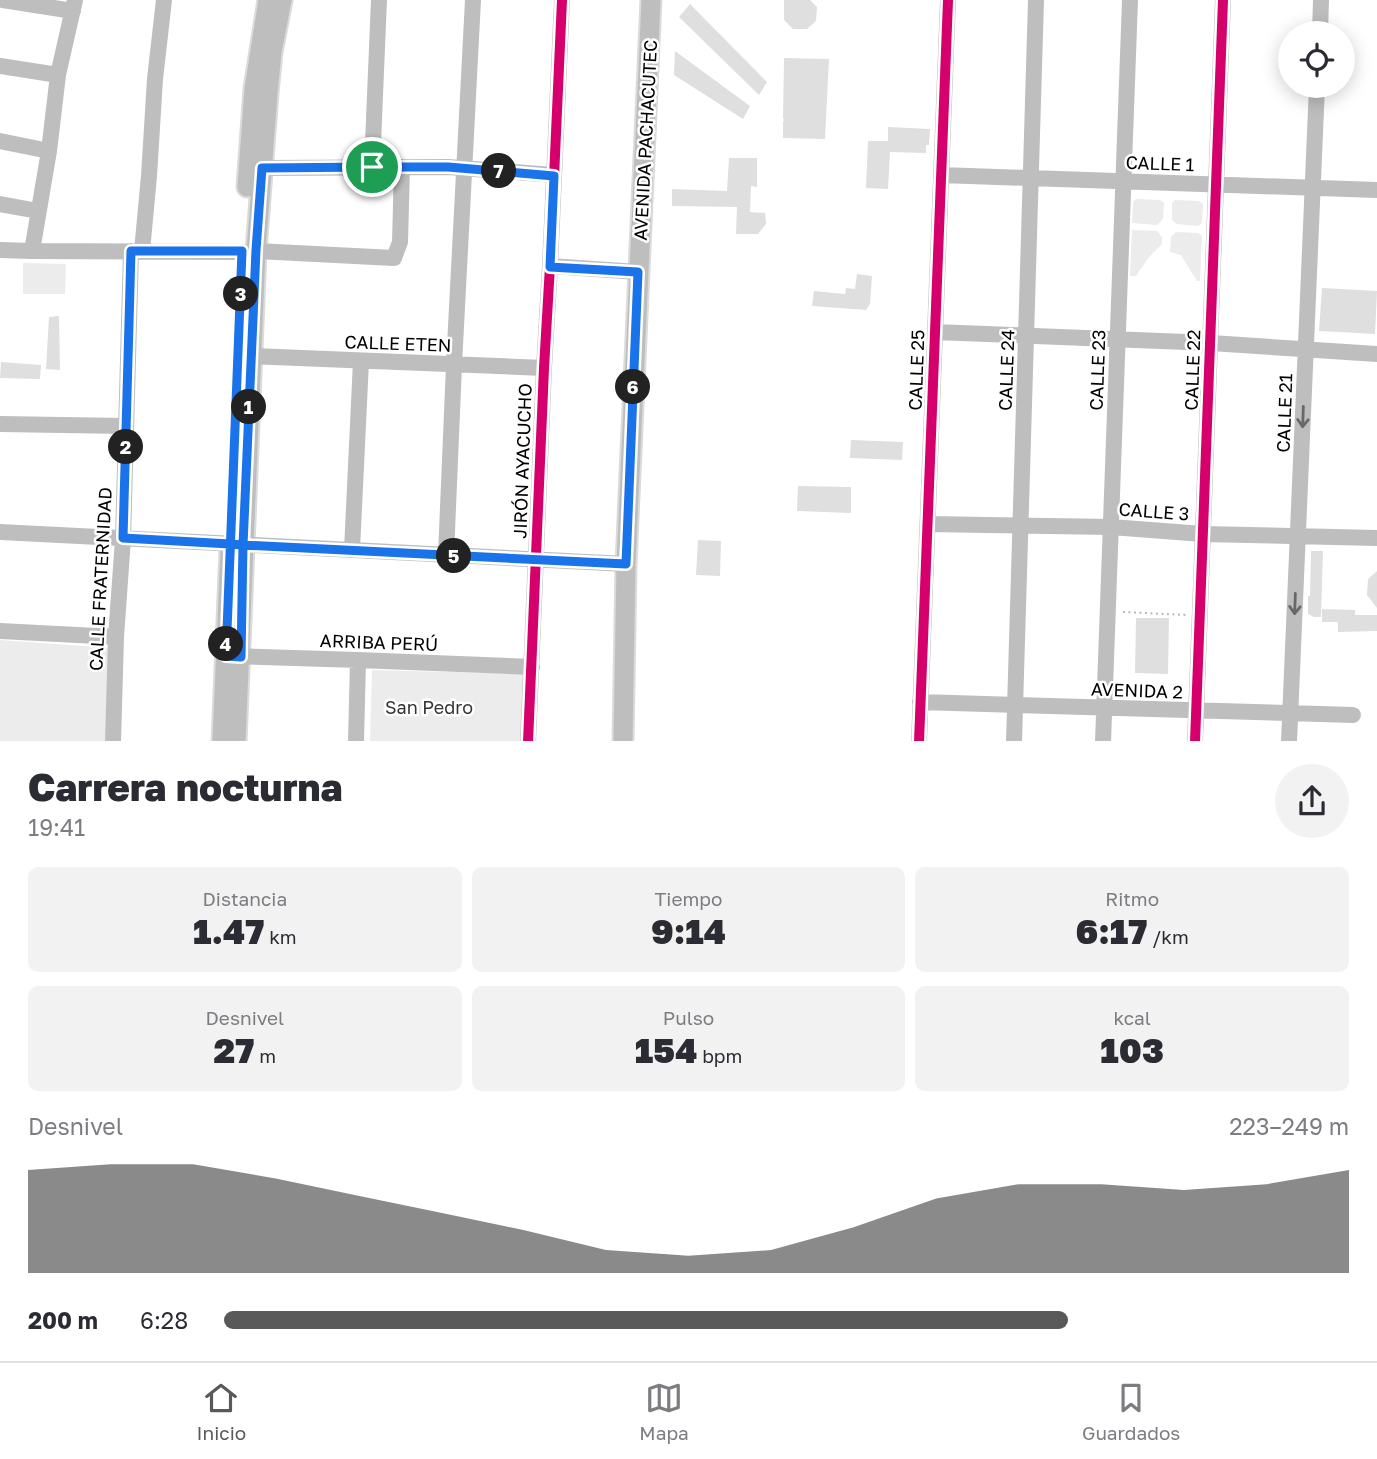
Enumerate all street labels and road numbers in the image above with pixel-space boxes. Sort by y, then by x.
street label: AVENIDA PACHACUTEC [629,39,661,241]
street label: CALLE 1 [1125,151,1195,175]
street label: CALLE 25 [904,329,928,411]
street label: CALLE 24 [994,329,1018,411]
street label: CALLE 23 [1085,329,1109,411]
street label: CALLE 22 [1180,329,1204,411]
street label: CALLE ETEN [344,330,452,356]
street label: CALLE 21 [1272,373,1296,453]
street label: JIRÓN AYACUCHO [508,383,536,539]
street label: CALLE FRATERNIDAD [84,486,116,672]
street label: CALLE 3 [1118,498,1190,524]
street label: ARRIBA PERÚ [319,629,439,655]
street label: AVENIDA 2 [1091,677,1183,703]

